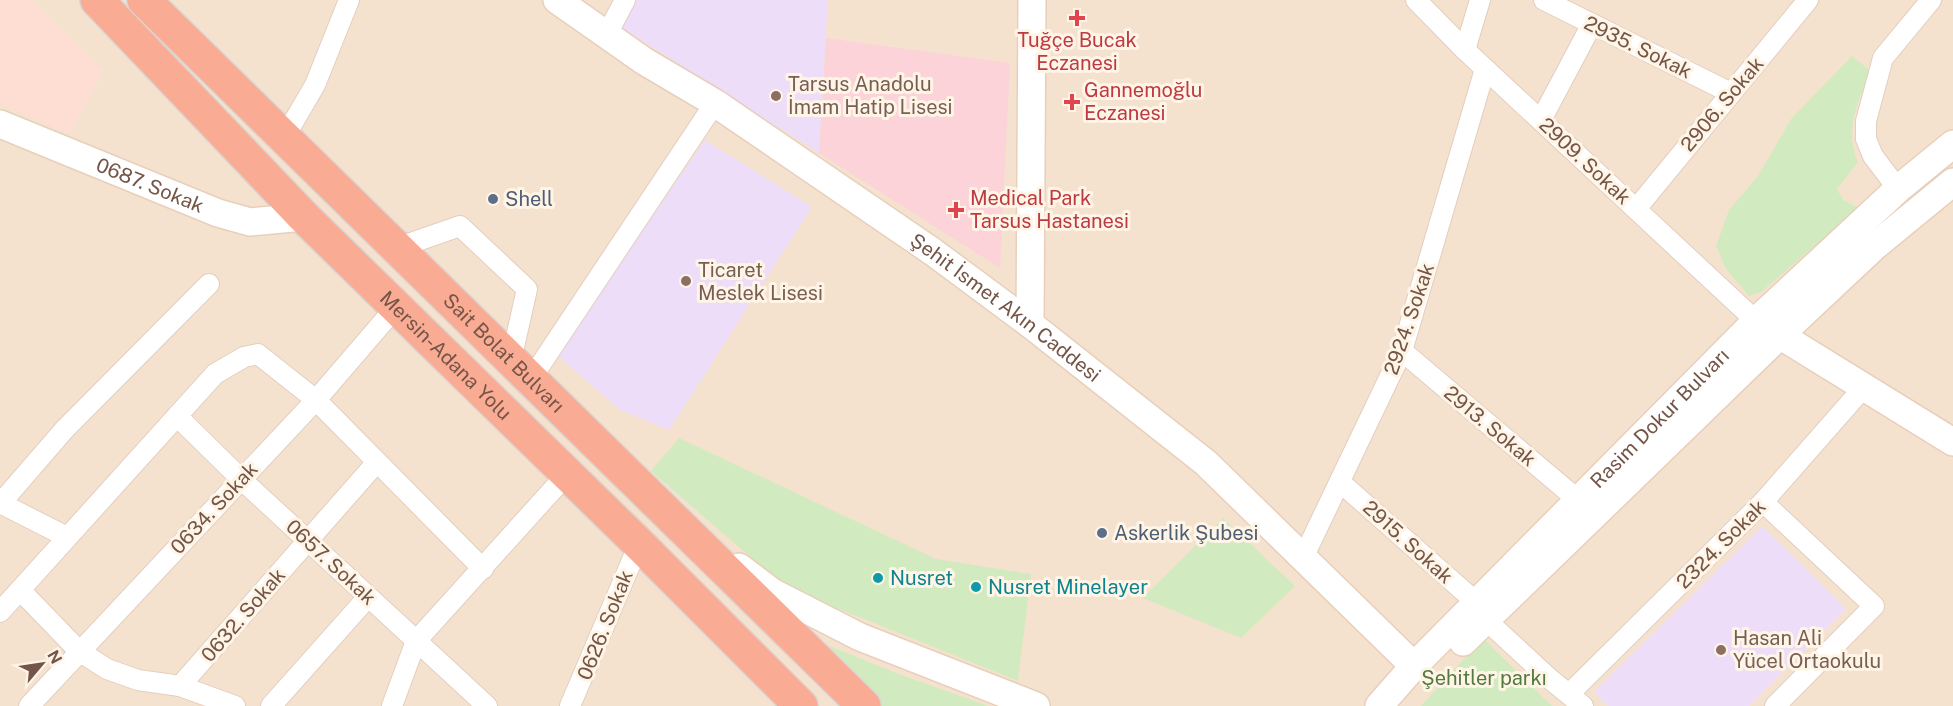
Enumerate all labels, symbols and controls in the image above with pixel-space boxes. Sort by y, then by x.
marker: Tuğçe Bucak Eczanesi [1070,11,1084,25]
street label: 2935. Sokak [1580,11,1696,83]
place label: Tuğçe Bucak Eczanesi [1017,28,1137,75]
street label: 2906. Sokak [1676,52,1768,156]
place label: Tarsus Anadolu İmam Hatip Lisesi [788,72,952,119]
place label: Gannemoğlu Eczanesi [1084,78,1202,125]
marker: Tarsus Anadolu İmam Hatip Lisesi [769,89,783,103]
marker: Gannemoğlu Eczanesi [1065,95,1079,109]
street label: 2909. Sokak [1534,113,1636,209]
street label: 0687. Sokak [93,153,207,218]
place label: Medical Park Tarsus Hastanesi [970,186,1129,233]
place label: Shell [505,187,553,211]
marker: Shell [486,192,500,206]
marker: Medical Park Tarsus Hastanesi [947,201,965,219]
street label: Şehit İsmet Akın Caddesi [906,228,1105,387]
place label: Ticaret Meslek Lisesi [698,258,823,305]
street label: 2924. Sokak [1379,260,1439,378]
marker: Ticaret Meslek Lisesi [679,274,693,288]
street label: Mersin-Adana Yolu [375,286,517,425]
street label: Sait Bolat Bulvarı [438,288,570,418]
street label: Rasim Dokur Bulvarı [1585,343,1734,493]
street label: 2913. Sokak [1439,381,1541,471]
street label: 0634. Sokak [165,457,263,559]
street label: 2324. Sokak [1671,494,1771,594]
street label: 2915. Sokak [1358,495,1458,589]
street label: 0657. Sokak [281,514,381,610]
place label: Askerlik Şubesi [1114,521,1258,545]
marker: Askerlik Şubesi [1095,526,1109,540]
street label: 0632. Sokak [196,563,290,667]
place label: Nusret [890,566,953,590]
street label: 0626. Sokak [572,567,638,683]
marker: Nusret [871,571,885,585]
place label: Nusret Minelayer [988,575,1148,599]
marker: Nusret Minelayer [969,580,983,594]
place label: Hasan Ali Yücel Ortaokulu [1733,626,1881,673]
north arrow [12,634,72,694]
marker: Hasan Ali Yücel Ortaokulu [1714,643,1728,657]
text: N [43,647,66,667]
park label: Şehitler parkı [1421,666,1547,690]

